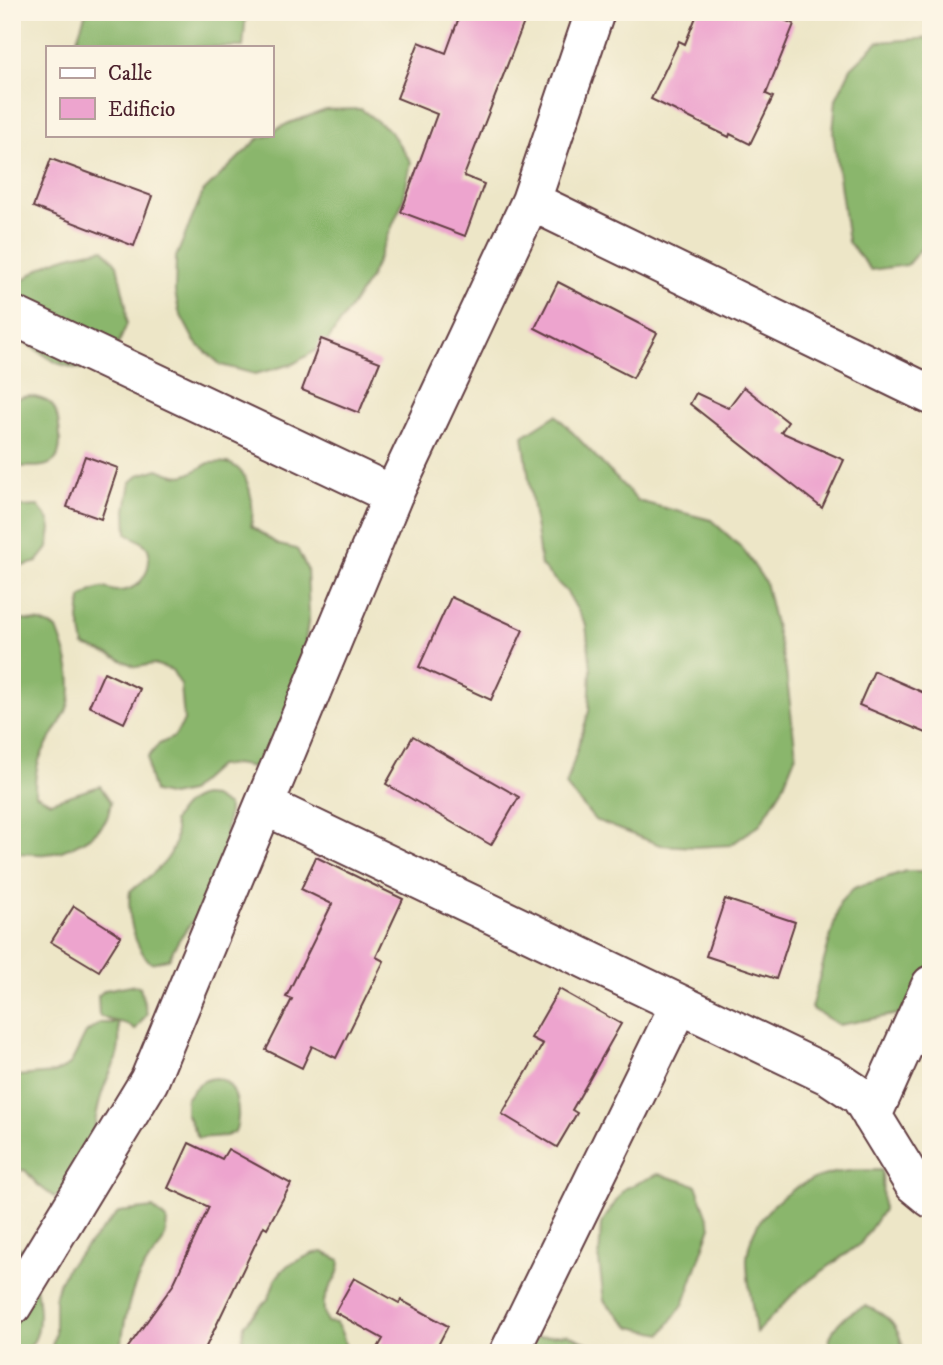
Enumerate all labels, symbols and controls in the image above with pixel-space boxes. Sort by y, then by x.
legend [46,46,273,136]
text: Calle [108,61,152,87]
text: Edificio [108,97,175,123]

